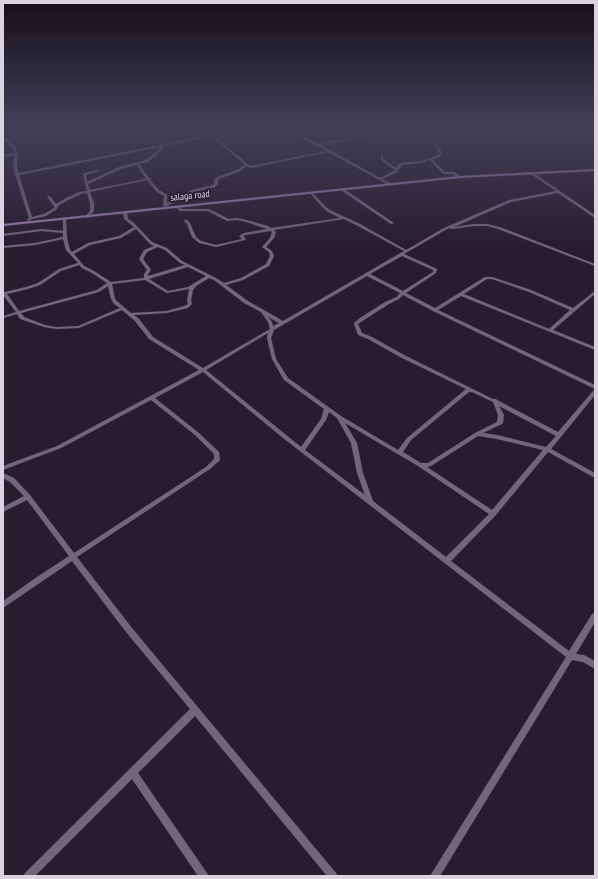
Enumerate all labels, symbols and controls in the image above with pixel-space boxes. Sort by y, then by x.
street label: salaga road [170,188,210,204]

